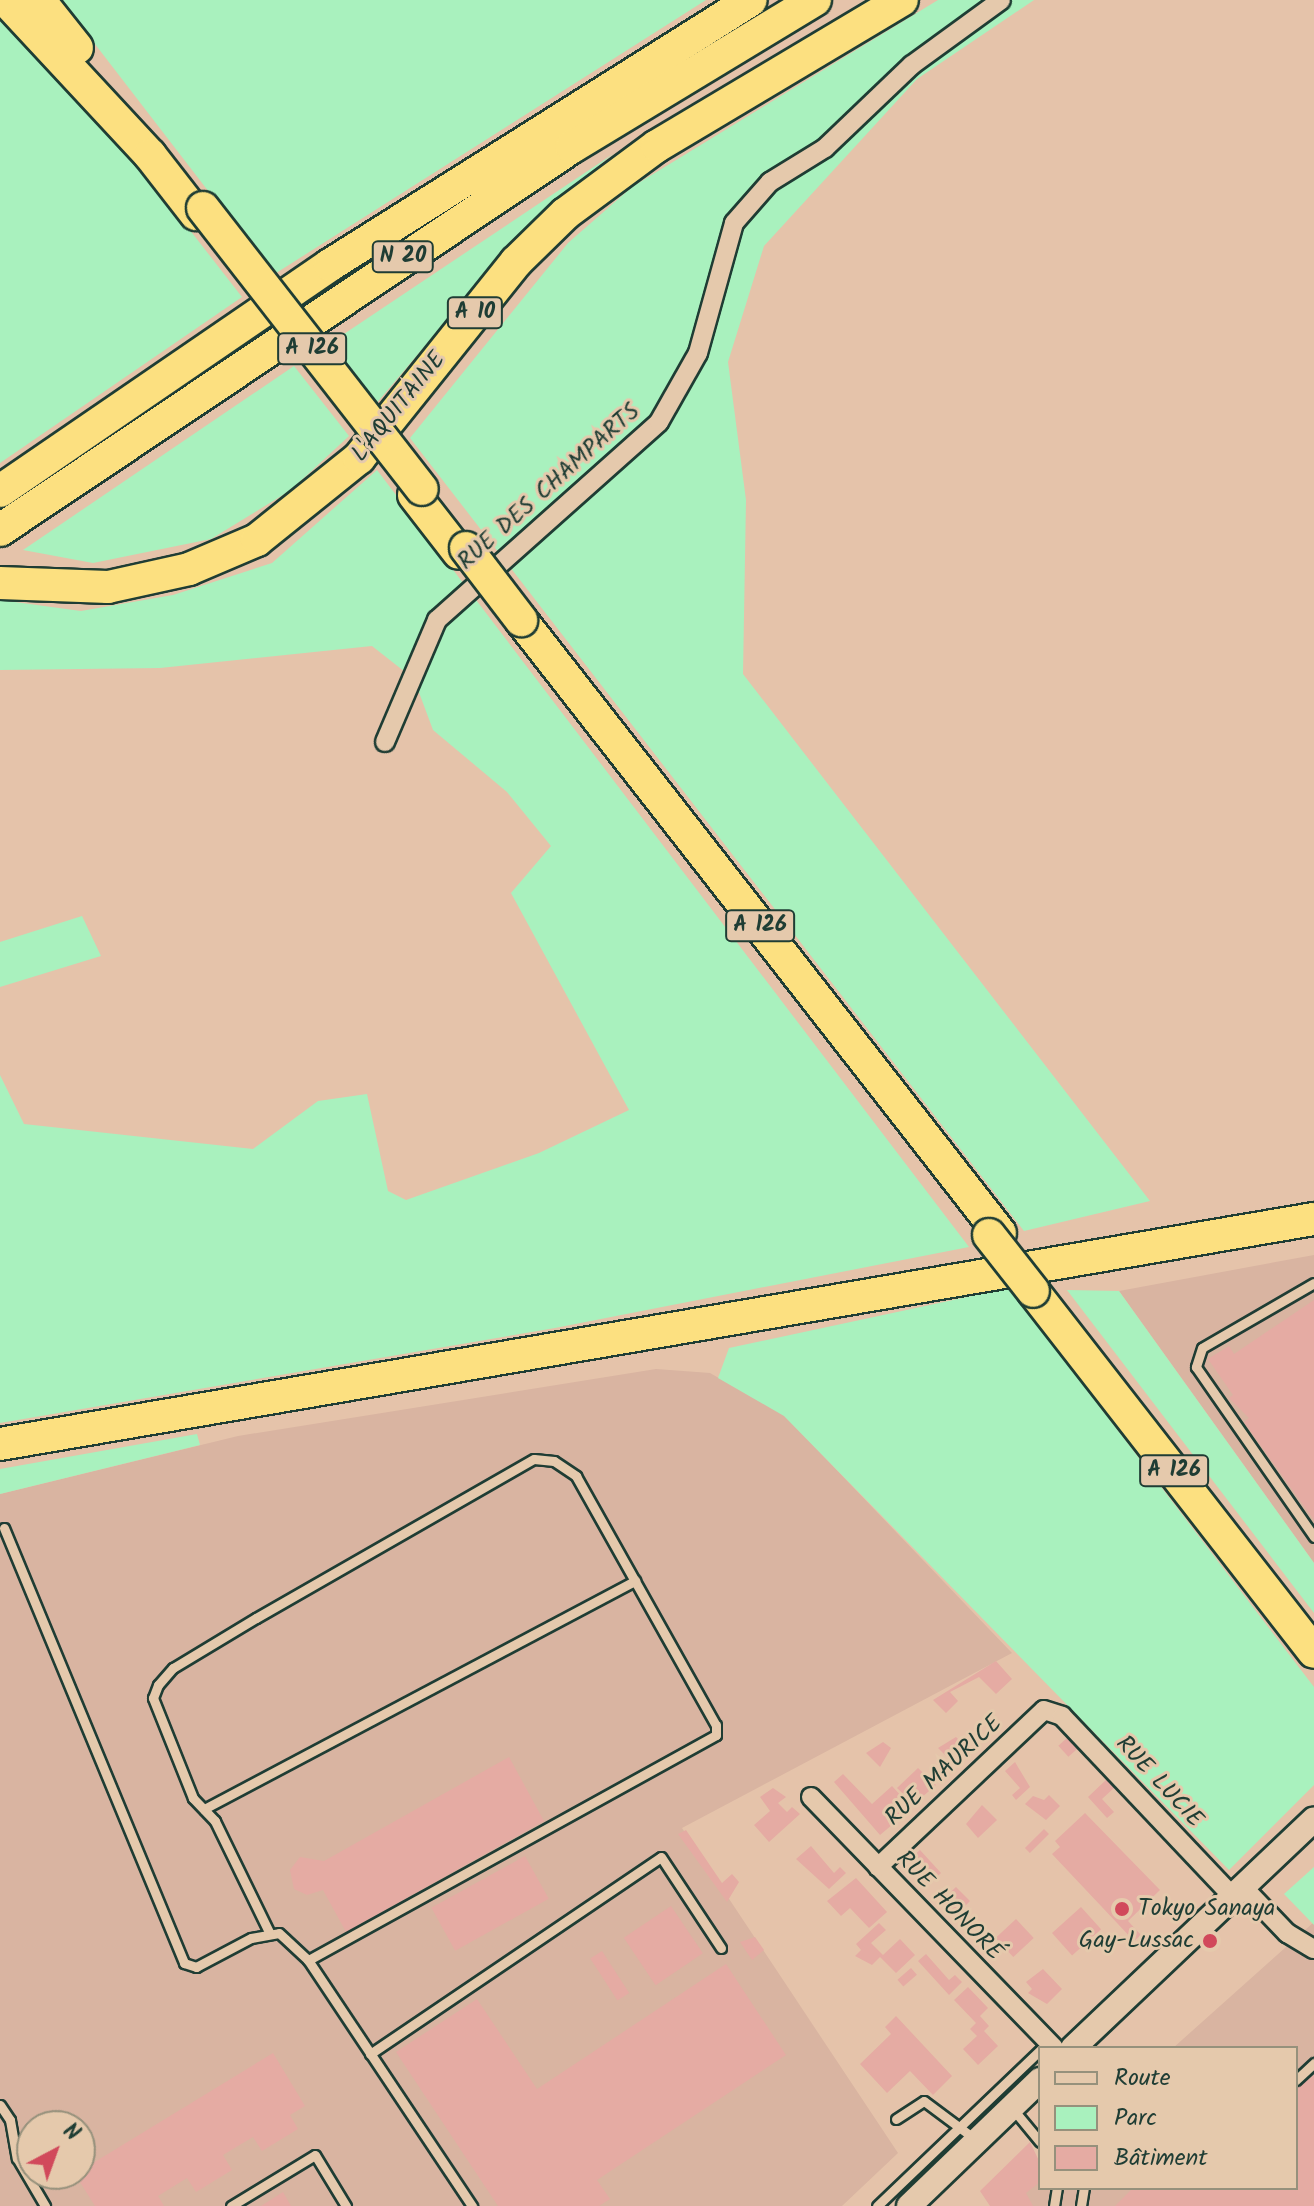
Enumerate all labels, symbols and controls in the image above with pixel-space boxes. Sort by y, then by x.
road number: N 20 [371,239,435,275]
road number: A 10 [445,295,505,331]
road number: A 126 [276,331,348,367]
street label: L'AQUITAINE [346,346,452,468]
street label: RUE DES CHAMPARTS [452,398,646,576]
road number: A 126 [724,908,796,944]
road number: A 126 [1138,1453,1210,1489]
street label: RUE MAURICE [879,1709,1009,1833]
street label: RUE LUCIE [1109,1730,1209,1834]
street label: RUE HONORÉ [889,1845,1009,1967]
place label: Tokyo Sanaya [1138,1895,1275,1923]
marker: Tokyo Sanaya [1113,1900,1131,1918]
place label: Gay-Lussac [1079,1927,1194,1955]
marker: Gay-Lussac [1201,1932,1219,1950]
legend [1038,2046,1298,2190]
text: Route [1114,2059,1171,2098]
text: Parc [1114,2099,1157,2138]
north arrow [16,2110,96,2190]
text: N [54,2115,87,2151]
text: Bâtiment [1114,2139,1208,2178]

